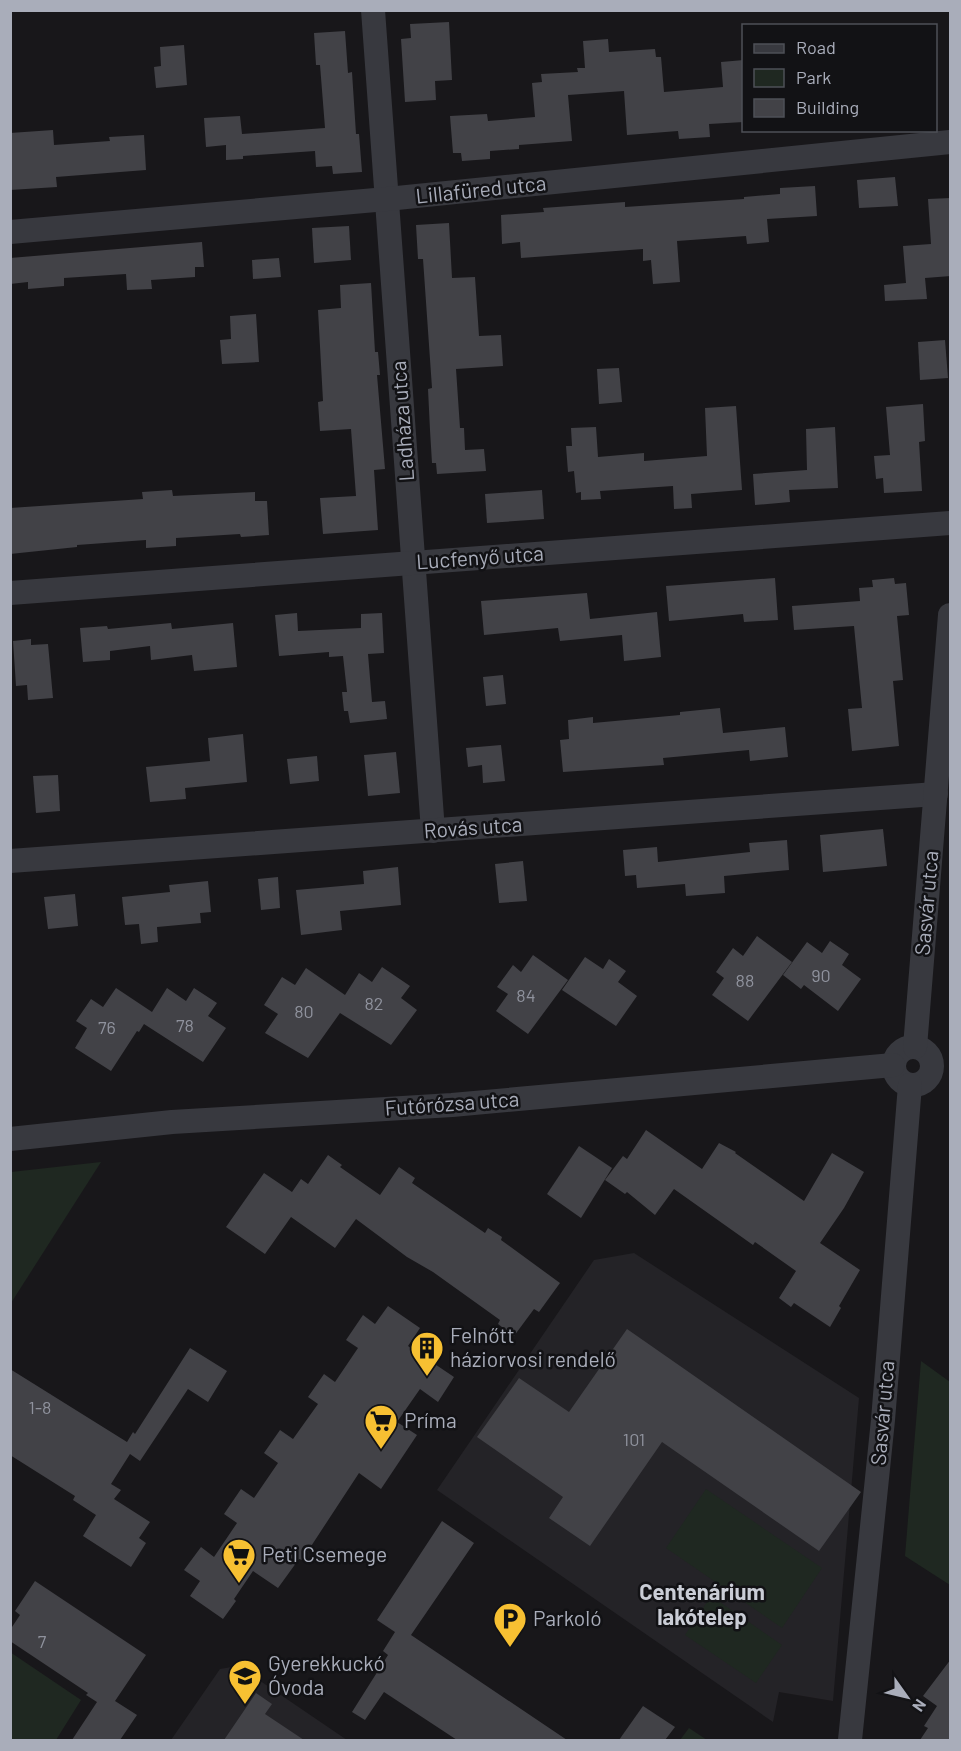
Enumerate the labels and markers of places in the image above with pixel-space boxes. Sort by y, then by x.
place label: Felnőtt háziorvosi rendelő [450,1322,616,1371]
building icon: Felnőtt háziorvosi rendelő [409,1330,445,1377]
supermarket icon: Príma [363,1403,399,1450]
place label: Príma [404,1407,457,1432]
supermarket icon: Peti Csemege [221,1537,257,1584]
place label: Peti Csemege [262,1541,387,1566]
parking icon: Parkoló [492,1601,528,1648]
place label: Parkoló [533,1605,601,1630]
place label: Gyerekkuckó Óvoda [268,1650,385,1699]
school or university icon: Gyerekkuckó Óvoda [227,1658,263,1705]

